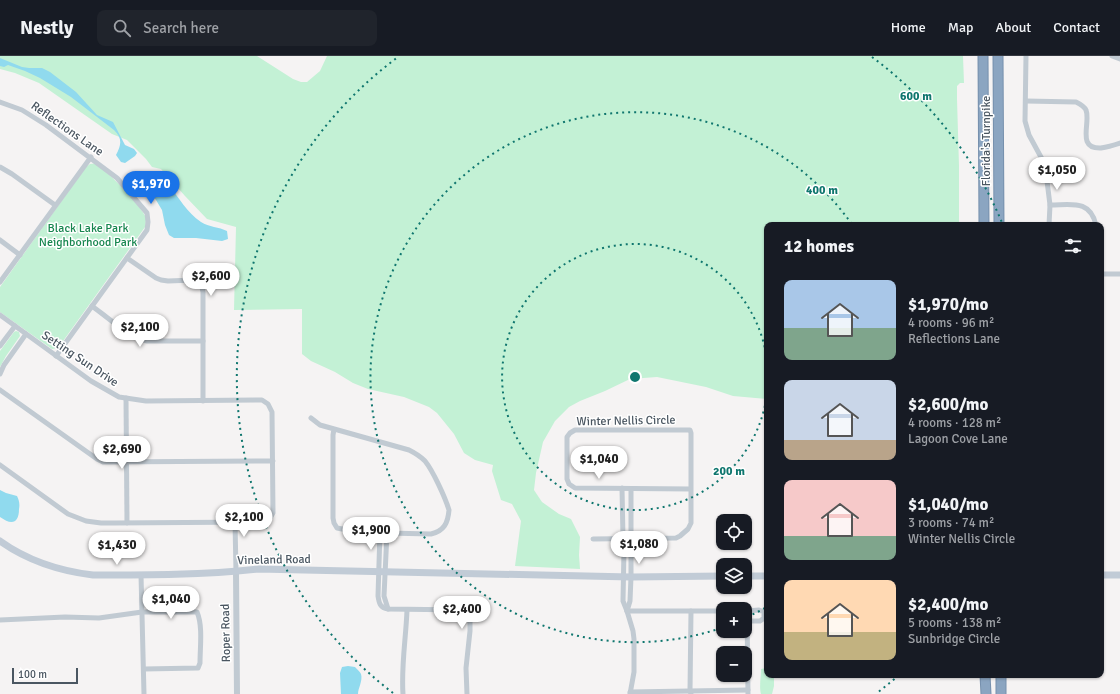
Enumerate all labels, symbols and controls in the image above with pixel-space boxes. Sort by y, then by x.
search box [97,10,377,46]
text: Nestly [20,16,73,40]
icon: search [111,17,133,39]
text: Search here [143,19,219,37]
text: Home [891,19,926,36]
text: Map [948,19,973,36]
text: About [995,19,1031,36]
text: Contact [1053,19,1100,36]
text: 600 m [900,89,932,104]
street label: Florida's Turnpike [979,96,994,186]
street label: Reflections Lane [28,98,106,160]
pin: $1,050 [1024,157,1090,191]
text: $1,050 [1038,162,1076,178]
pin: $1,970 [118,171,184,205]
text: $1,970 [132,176,170,192]
text: 400 m [806,183,838,198]
park label: Black Lake Park Neighborhood Park [39,221,137,250]
icon: filters [1062,235,1084,257]
text: 12 homes [784,236,854,257]
pin: $2,600 [178,263,244,297]
text: $2,600 [192,268,230,284]
text: $1,970/mo [908,294,988,315]
icon: home [816,296,864,344]
pin: $2,100 [107,314,173,348]
text: 4 rooms · 96 m² [908,315,994,331]
text: $2,100 [121,319,159,335]
street label: Setting Sun Drive [39,328,121,390]
text: Reflections Lane [908,331,1000,347]
centre of rings [628,370,642,384]
text: $2,600/mo [908,394,988,415]
icon: home [816,396,864,444]
street label: Winter Nellis Circle [576,413,676,429]
text: 4 rooms · 128 m² [908,415,1001,431]
text: Lagoon Cove Lane [908,431,1008,447]
pin: $2,690 [89,436,155,470]
text: $2,690 [103,441,141,457]
pin: $1,040 [566,446,632,480]
text: $1,040 [580,451,618,467]
text: 200 m [713,464,745,479]
text: $1,040/mo [908,494,988,515]
icon: home [816,496,864,544]
pin: $2,100 [211,504,277,538]
text: $2,100 [225,509,263,525]
map controls [716,514,752,682]
button: locate [716,514,752,550]
text: 3 rooms · 74 m² [908,515,994,531]
pin: $1,900 [338,517,404,551]
text: $1,900 [352,522,390,538]
pin: $1,080 [606,531,672,565]
text: Winter Nellis Circle [908,531,1015,547]
pin: $1,430 [84,532,150,566]
text: $1,080 [620,536,658,552]
text: $1,430 [98,537,136,553]
street label: Vineland Road [237,552,311,568]
button: layers [716,558,752,594]
pin: $1,040 [138,586,204,620]
text: $1,040 [152,591,190,607]
text: $2,400/mo [908,594,988,615]
pin: $2,400 [429,596,495,630]
icon: home [816,596,864,644]
text: $2,400 [443,601,481,617]
button: + [716,602,752,638]
street label: Roper Road [218,604,234,662]
text: 5 rooms · 138 m² [908,615,1001,631]
text: Sunbridge Circle [908,631,1000,647]
button: − [716,646,752,682]
scale bar [12,666,78,685]
text: 100 m [18,668,47,681]

